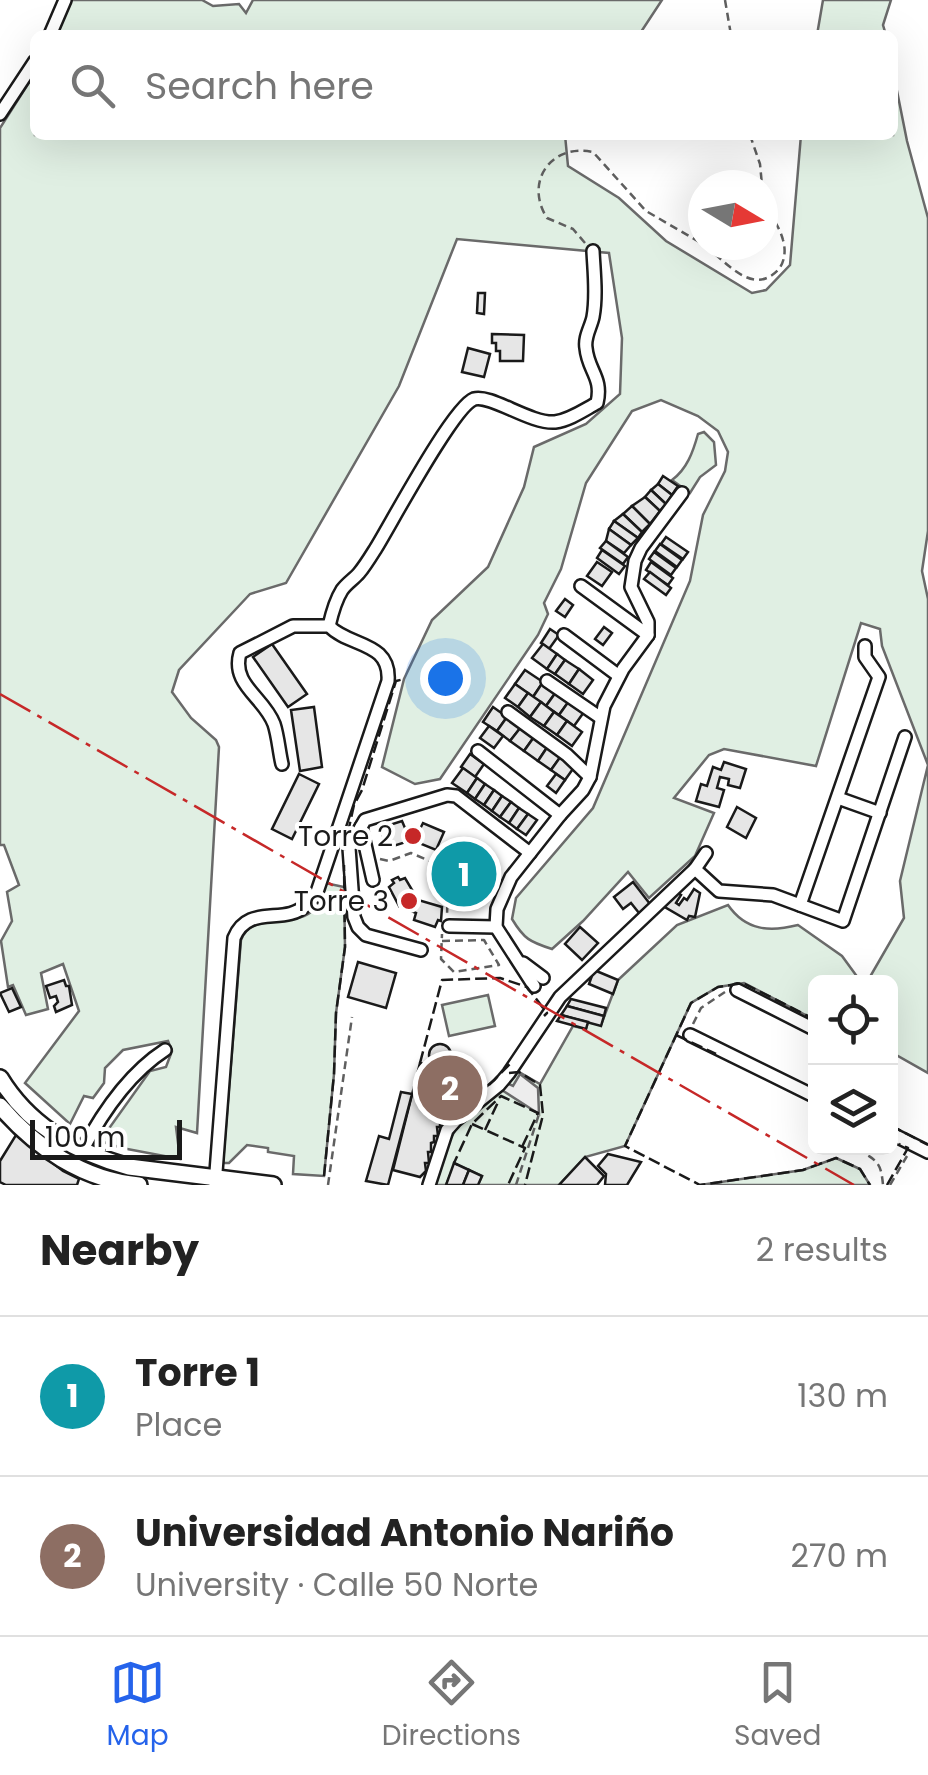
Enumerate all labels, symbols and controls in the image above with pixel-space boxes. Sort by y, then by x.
search box [30,30,898,140]
icon: search [65,58,120,113]
text: Search here [145,59,374,112]
north arrow [688,170,778,260]
your location [420,653,471,704]
place label: Torre 2 [298,817,393,856]
marker: Torre 2 [402,825,424,847]
pin: 1 [432,836,496,912]
place label: Torre 3 [294,882,389,921]
marker: Torre 3 [398,890,420,912]
map controls [808,975,898,1155]
button: locate [808,975,898,1065]
pin: 2 [418,1050,482,1126]
button: layers [808,1065,898,1155]
scale bar [30,1115,182,1160]
text: 100 m [45,1118,125,1157]
text: Nearby [40,1221,199,1280]
text: 2 results [756,1227,888,1272]
text: Torre 1 [135,1346,260,1399]
text: 1 [66,1373,79,1418]
text: 130 m [797,1373,888,1418]
text: Place [135,1402,222,1447]
text: Universidad Antonio Nariño [135,1506,674,1559]
text: 2 [63,1533,82,1578]
text: 270 m [791,1533,888,1578]
text: University · Calle 50 Norte [135,1562,538,1607]
tab: Map [107,1655,169,1757]
tab: Directions [382,1655,521,1757]
tab: Saved [734,1655,821,1757]

